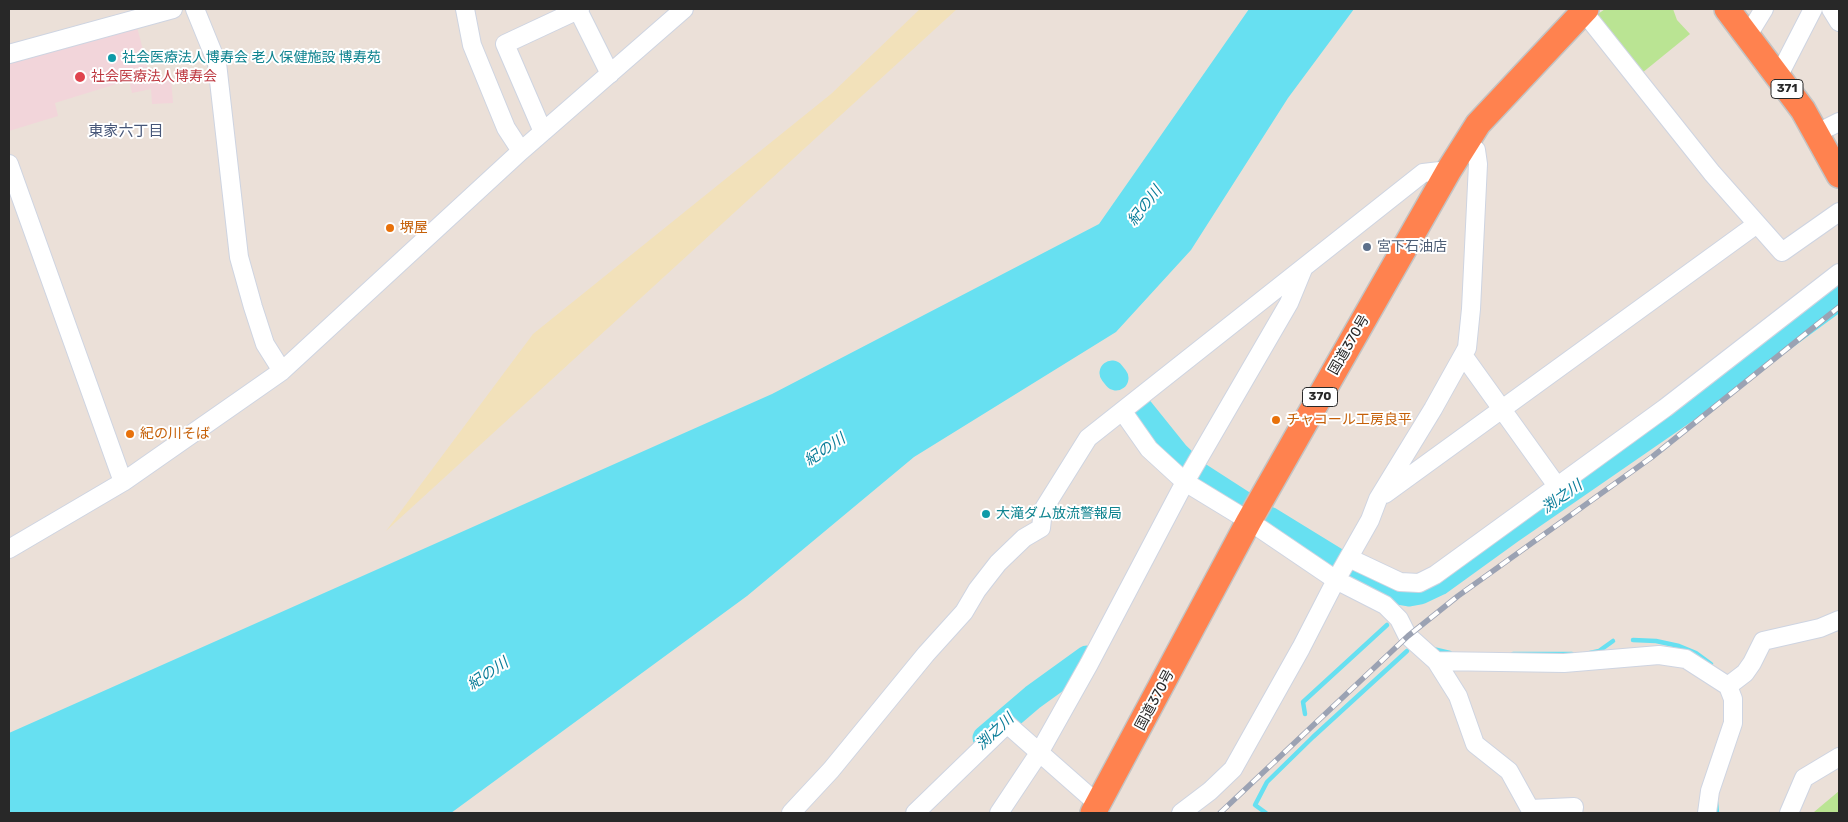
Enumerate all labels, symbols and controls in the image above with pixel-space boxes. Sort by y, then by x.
place label: 社会医療法人博寿会 老人保健施設 博寿苑 [122,50,381,66]
marker: 社会医療法人博寿会 老人保健施設 博寿苑 [106,52,118,64]
place label: 社会医療法人博寿会 [91,69,217,85]
marker: 社会医療法人博寿会 [73,70,87,84]
road number: 371 [1771,80,1803,98]
district label: 東家六丁目 [89,123,163,141]
water label: 紀の川 [1124,183,1166,229]
place label: 堺屋 [400,220,428,236]
marker: 堺屋 [384,222,396,234]
place label: 宮下石油店 [1377,239,1447,255]
marker: 宮下石油店 [1361,241,1373,253]
street label: 国道370号 [1325,312,1373,378]
road number: 370 [1302,388,1338,407]
place label: チャコール工房良平 [1286,412,1412,428]
marker: チャコール工房良平 [1270,414,1282,426]
place label: 紀の川そば [140,426,210,442]
marker: 紀の川そば [124,428,136,440]
water label: 紀の川 [801,430,849,470]
water label: 渕之川 [1538,477,1586,517]
place label: 大滝ダム放流警報局 [996,506,1122,522]
marker: 大滝ダム放流警報局 [980,508,992,520]
water label: 紀の川 [464,654,512,694]
street label: 国道370号 [1132,667,1178,733]
water label: 渕之川 [972,710,1018,754]

